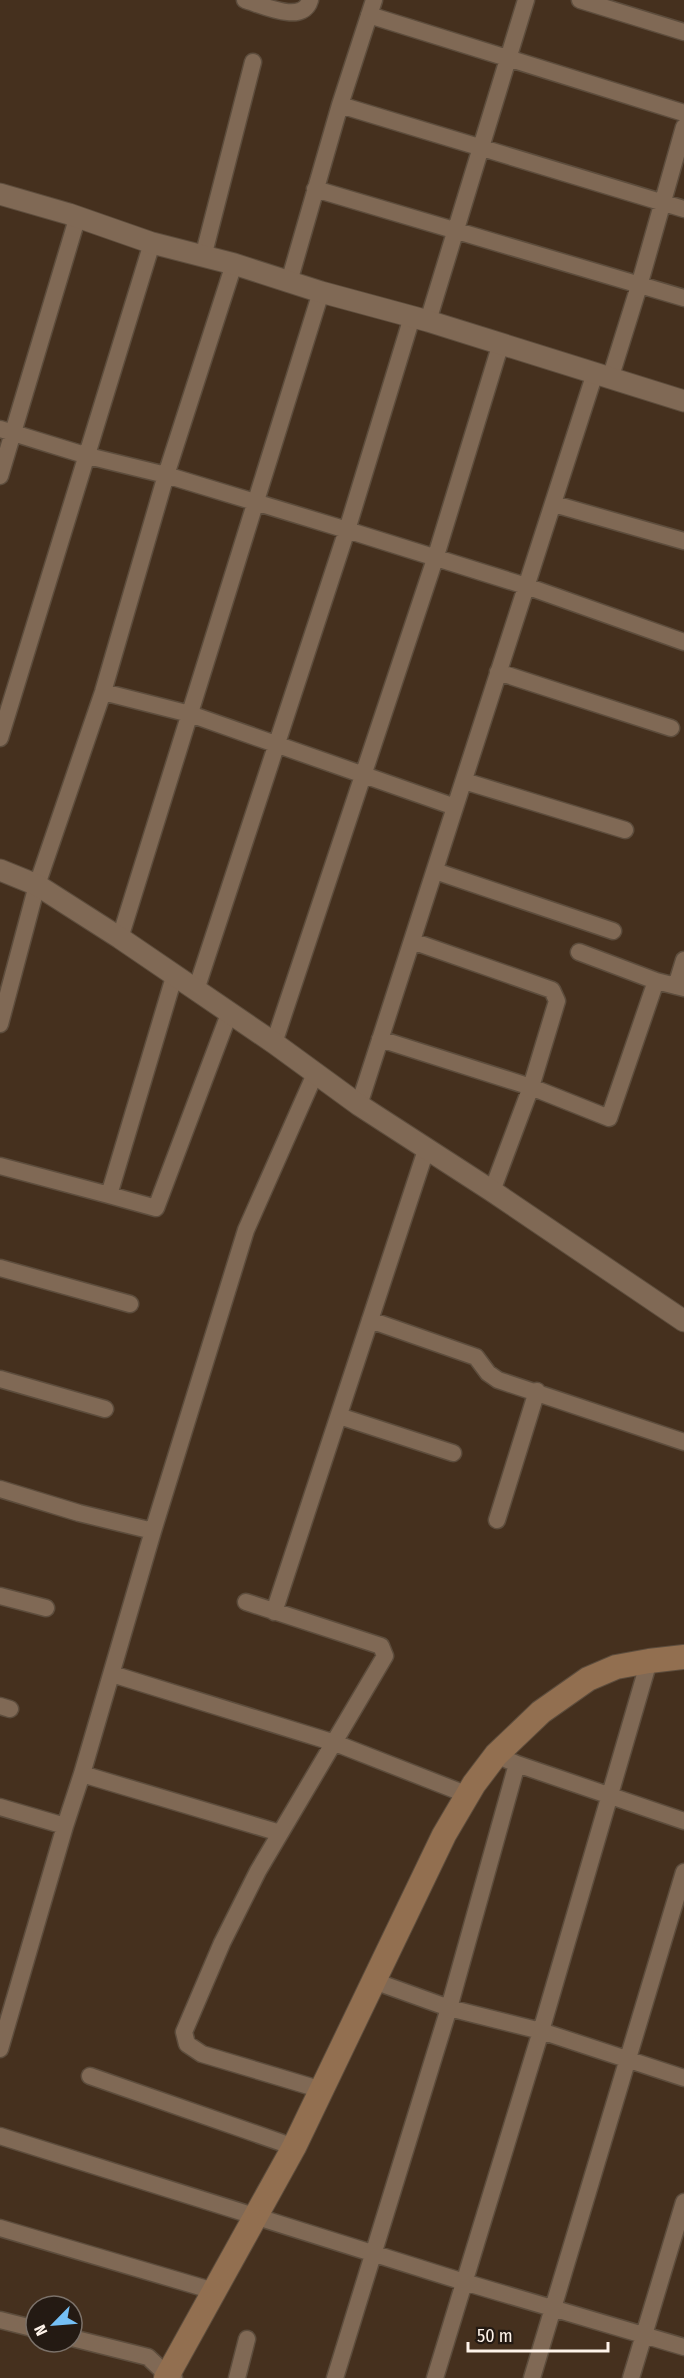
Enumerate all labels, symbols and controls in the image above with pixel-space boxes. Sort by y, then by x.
north arrow [24,2294,84,2354]
scale bar [468,2315,608,2353]
text: N [30,2322,51,2338]
text: 50 m [477,2325,513,2347]

